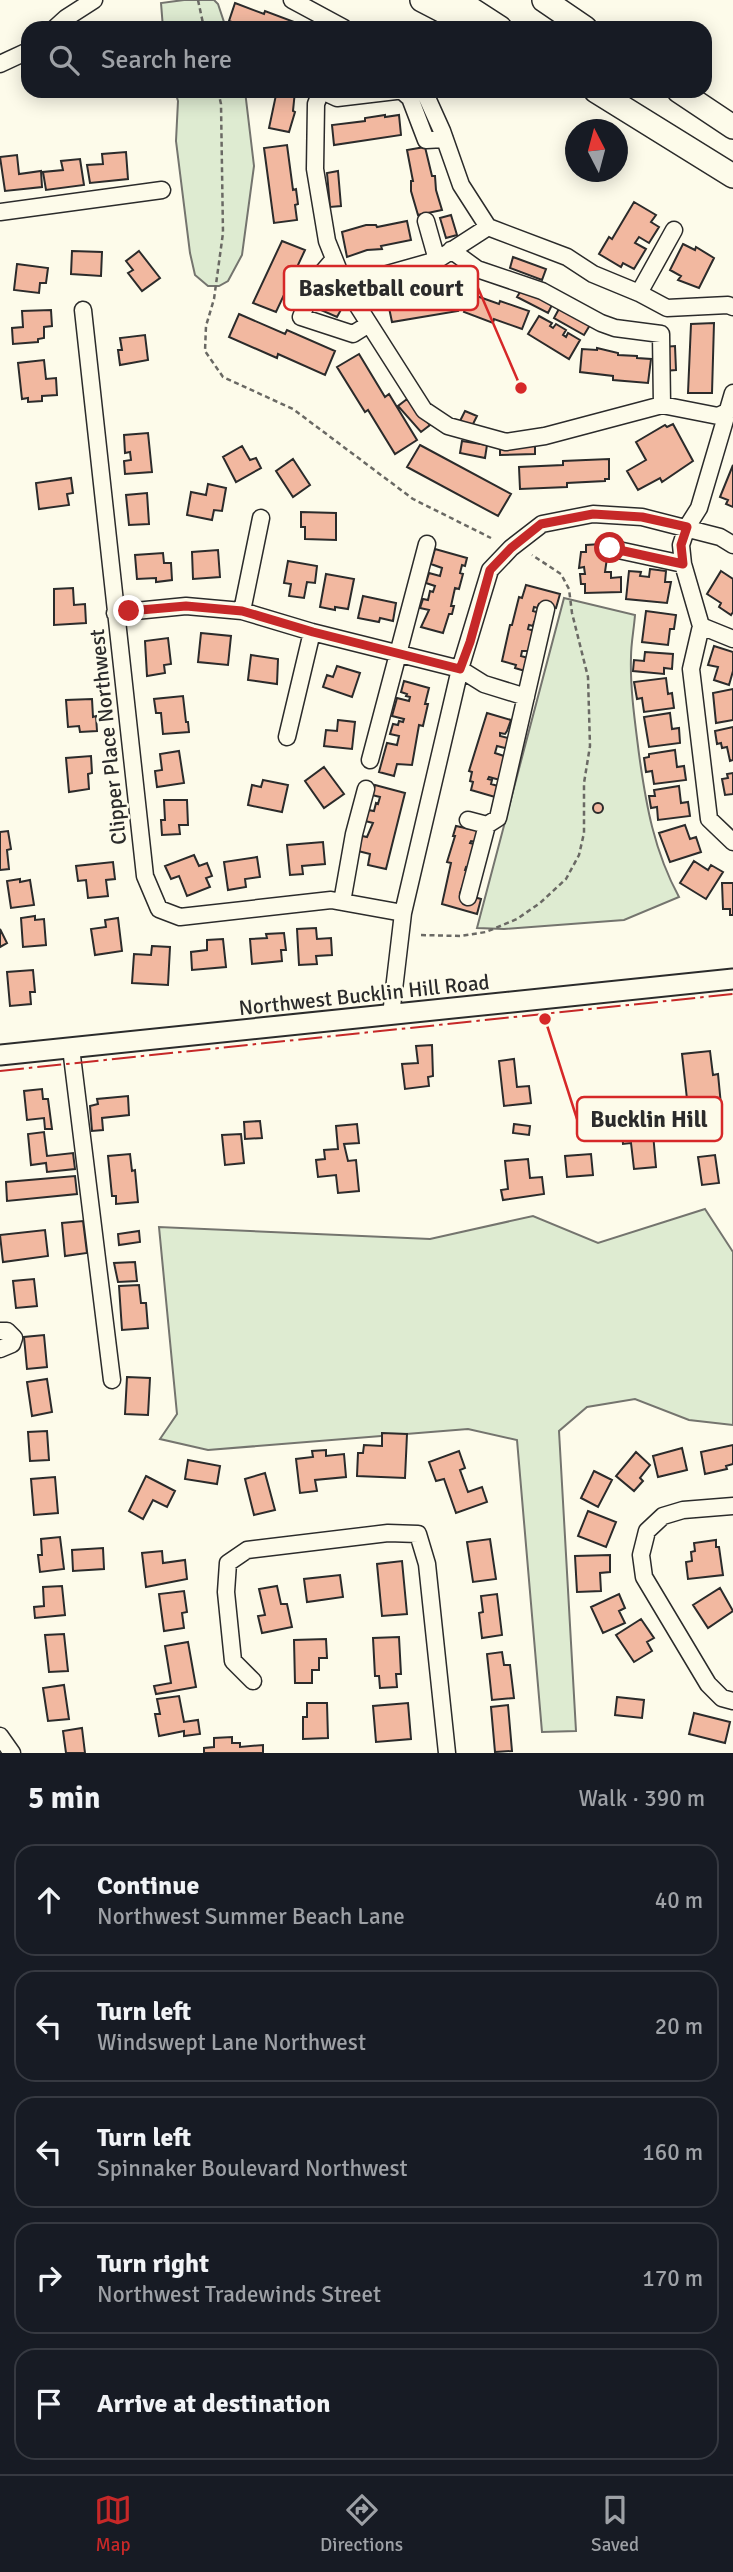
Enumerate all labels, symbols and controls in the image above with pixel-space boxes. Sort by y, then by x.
search box [21,21,712,98]
icon: search [45,41,83,79]
text: Search here [101,44,232,76]
north arrow [565,119,628,182]
callout: Basketball court [284,266,478,310]
text: Basketball court [298,274,464,303]
route start [594,532,625,563]
route end [113,595,144,626]
street label: Clipper Place Northwest [84,628,132,846]
street label: Northwest Bucklin Hill Road [237,969,491,1021]
callout: Bucklin Hill [577,1097,722,1141]
text: Bucklin Hill [590,1105,708,1134]
text: 5 min [28,1780,100,1817]
text: Walk · 390 m [579,1784,705,1813]
text: Continue [97,1870,199,1902]
icon: ahead [30,1881,68,1919]
text: 40 m [655,1886,703,1915]
text: Northwest Summer Beach Lane [97,1902,405,1931]
text: Turn left [97,1996,191,2028]
icon: left [30,2007,68,2045]
text: 20 m [655,2012,703,2041]
text: Windswept Lane Northwest [97,2028,366,2057]
text: Turn left [97,2122,191,2154]
icon: left [30,2133,68,2171]
text: 160 m [642,2138,703,2167]
text: Spinnaker Boulevard Northwest [97,2154,408,2183]
text: Turn right [97,2248,209,2280]
icon: right [30,2259,68,2297]
text: 170 m [642,2264,703,2293]
text: Northwest Tradewinds Street [97,2280,381,2309]
icon: arrive [30,2385,68,2423]
text: Arrive at destination [97,2388,330,2420]
tab: Map [94,2491,132,2557]
tab: Directions [320,2491,403,2557]
tab: Saved [591,2491,639,2557]

